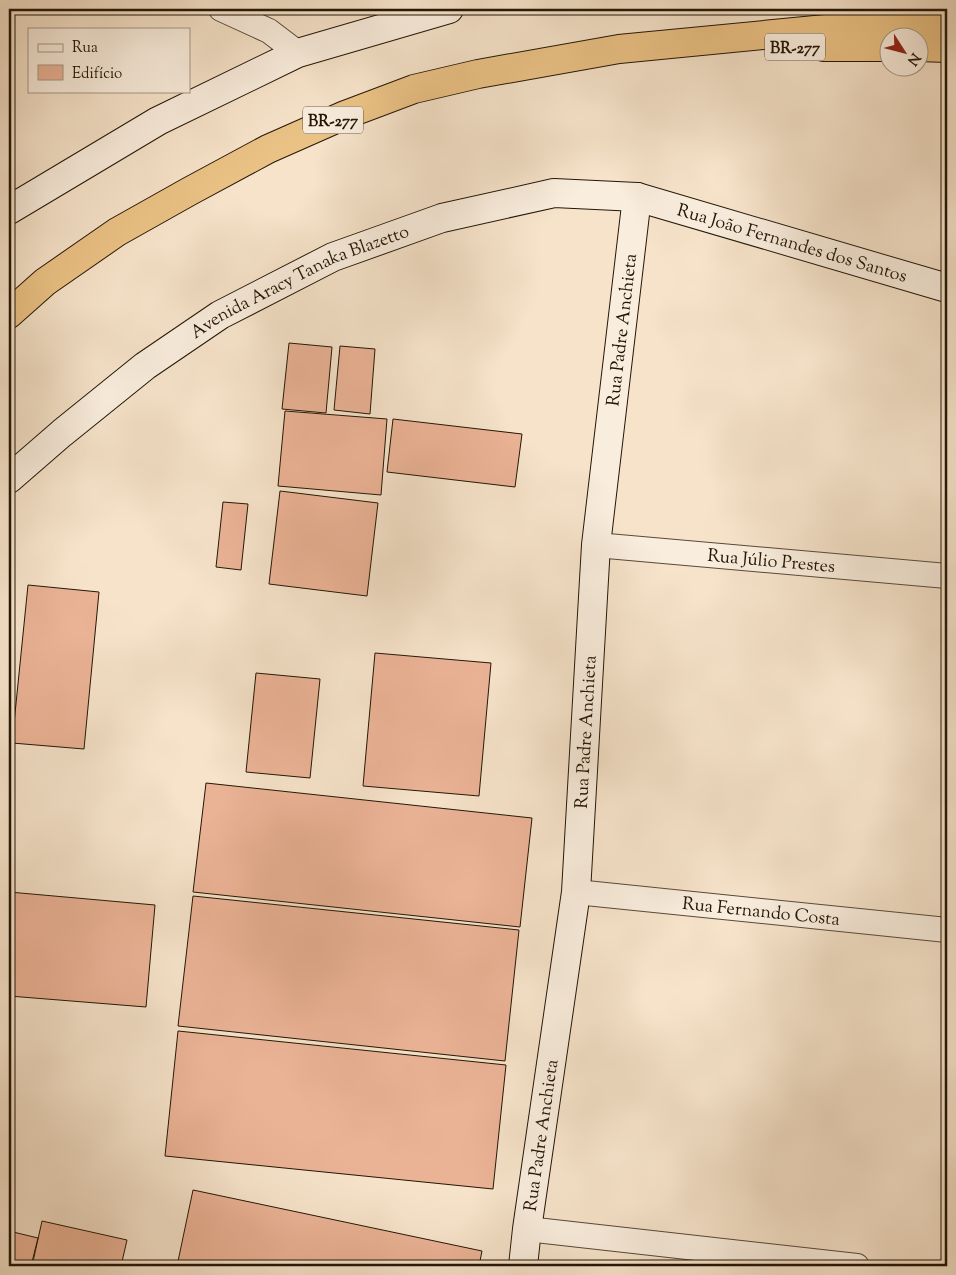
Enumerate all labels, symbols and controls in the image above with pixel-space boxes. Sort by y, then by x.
legend [28,28,190,92]
north arrow [878,28,928,78]
road number: BR-277 [765,34,825,61]
text: Rua [72,38,98,59]
text: N [902,48,924,69]
text: Edifício [72,64,122,85]
road number: BR-277 [303,106,363,134]
street label: Rua João Fernandes dos Santos [674,198,910,291]
street label: Avenida Aracy Tanaka Blazetto [186,220,413,346]
street label: Rua Padre Anchieta [601,252,645,408]
street label: Rua Júlio Prestes [706,544,836,581]
street label: Rua Padre Anchieta [570,655,605,809]
street label: Rua Fernando Costa [681,892,841,934]
street label: Rua Padre Anchieta [519,1058,567,1213]

